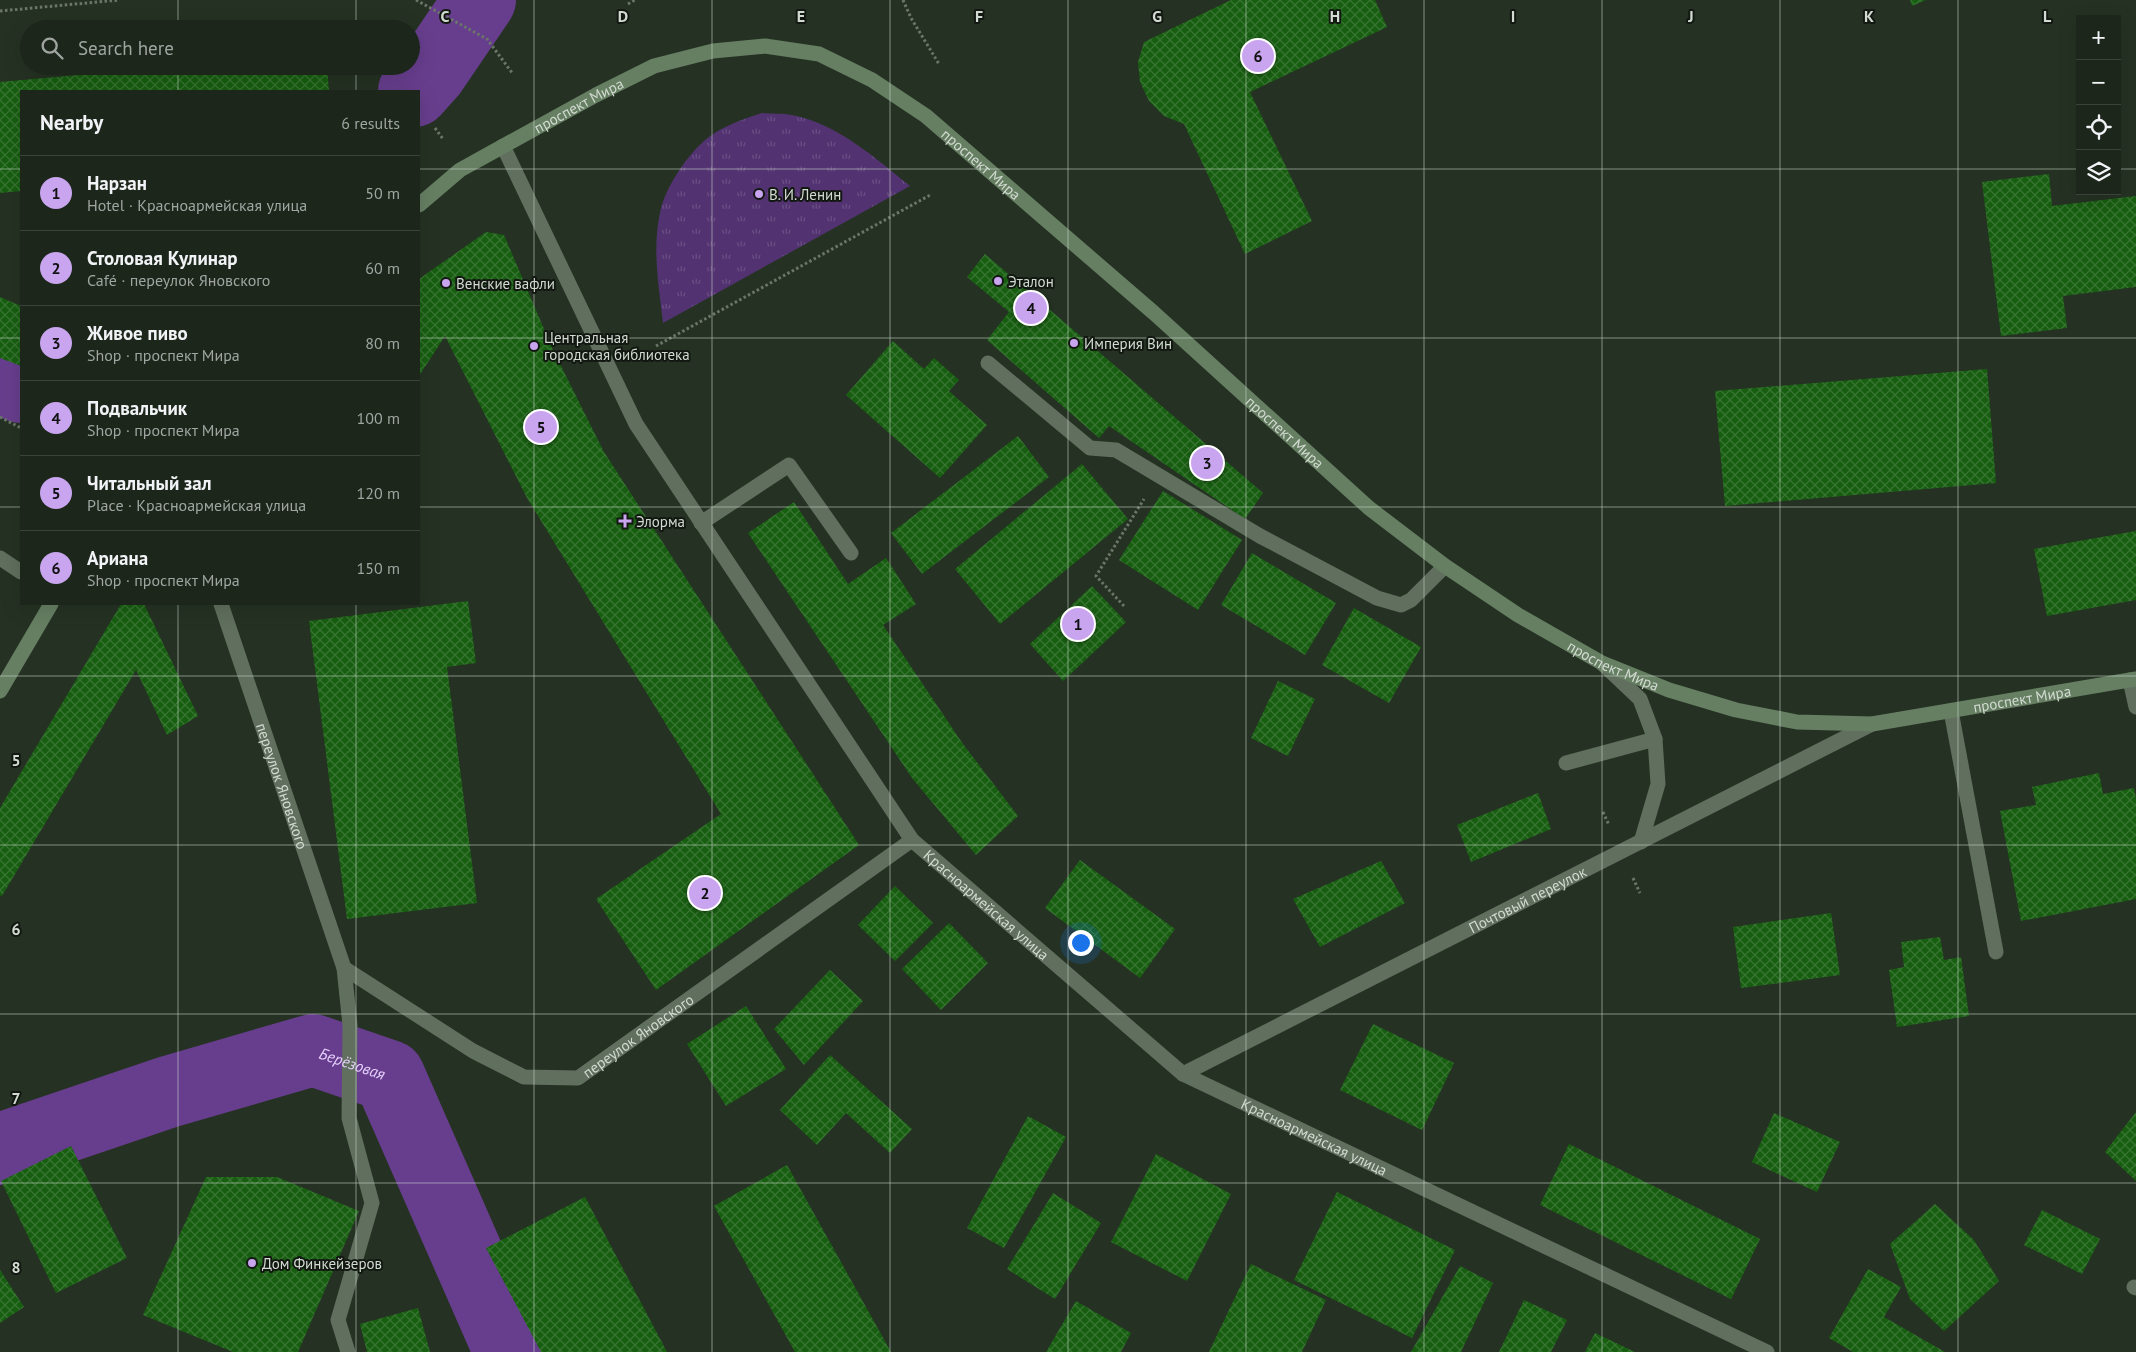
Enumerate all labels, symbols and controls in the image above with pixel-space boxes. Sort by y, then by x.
text: C [441,6,450,26]
text: D [618,6,628,26]
text: E [797,6,805,26]
text: F [975,6,983,26]
text: G [1152,6,1162,26]
text: H [1330,6,1340,26]
text: I [1511,6,1515,26]
text: J [1687,6,1694,26]
text: K [1864,6,1874,26]
text: L [2043,6,2052,26]
map controls [2076,15,2121,195]
button: + [2076,15,2121,60]
search box [20,20,420,75]
icon: search [38,34,66,62]
text: Search here [78,36,174,60]
pin: 6 [1242,37,1274,75]
button: − [2076,60,2121,105]
street label: проспект Мира [530,73,626,137]
button: locate [2076,105,2121,150]
text: Nearby [40,109,103,136]
text: 6 results [341,113,400,133]
street label: проспект Мира [938,124,1025,203]
button: layers [2076,150,2121,195]
text: Нарзан [87,171,147,195]
text: 1 [51,183,61,203]
text: 50 m [365,183,400,203]
place label: В. И. Ленин [769,185,841,204]
marker: В. И. Ленин [753,188,765,200]
text: Hotel · Красноармейская улица [87,195,307,215]
text: Столовая Кулинар [87,246,238,270]
text: 2 [51,258,61,278]
text: 60 m [365,258,400,278]
text: Café · переулок Яновского [87,270,270,290]
place label: Эталон [1008,272,1054,291]
place label: Венские вафли [456,274,555,293]
marker: Эталон [992,275,1004,287]
marker: Венские вафли [440,277,452,289]
pin: 4 [1015,289,1047,327]
text: Живое пиво [87,321,188,345]
place label: Центральная городская библиотека [544,328,690,364]
text: 3 [51,333,61,353]
text: 80 m [365,333,400,353]
place label: Империя Вин [1084,334,1172,353]
marker: Империя Вин [1068,337,1080,349]
marker: Центральная городская библиотека [528,340,540,352]
text: Shop · проспект Мира [87,345,240,365]
street label: проспект Мира [1242,392,1328,472]
text: Подвальчик [87,396,187,420]
text: 4 [51,408,61,428]
text: 100 m [357,408,400,428]
pin: 5 [525,408,557,446]
text: Shop · проспект Мира [87,420,240,440]
pin: 3 [1191,444,1223,482]
text: Читальный зал [87,471,211,495]
text: 5 [51,483,61,503]
text: 120 m [357,483,400,503]
text: Place · Красноармейская улица [87,495,306,515]
place label: Элорма [636,512,685,531]
marker: Элорма [618,514,632,528]
text: Ариана [87,546,148,570]
text: 6 [51,558,61,578]
text: 150 m [357,558,400,578]
text: Shop · проспект Мира [87,570,240,590]
pin: 1 [1062,605,1094,643]
street label: проспект Мира [1564,636,1662,695]
street label: проспект Мира [1972,681,2072,716]
street label: переулок Яновского [252,720,313,852]
text: 5 [11,750,21,770]
street label: Красноармейская улица [920,845,1053,964]
street label: Почтовый переулок [1465,861,1590,937]
pin: 2 [689,874,721,912]
text: 6 [11,919,21,939]
your location [1068,930,1094,956]
street label: переулок Яновского [578,989,697,1081]
water label: Берёзовая [317,1043,389,1084]
text: 7 [11,1088,21,1108]
street label: Красноармейская улица [1238,1094,1391,1179]
place label: Дом Финкейзеров [262,1254,382,1273]
text: 8 [11,1257,21,1277]
marker: Дом Финкейзеров [246,1257,258,1269]

